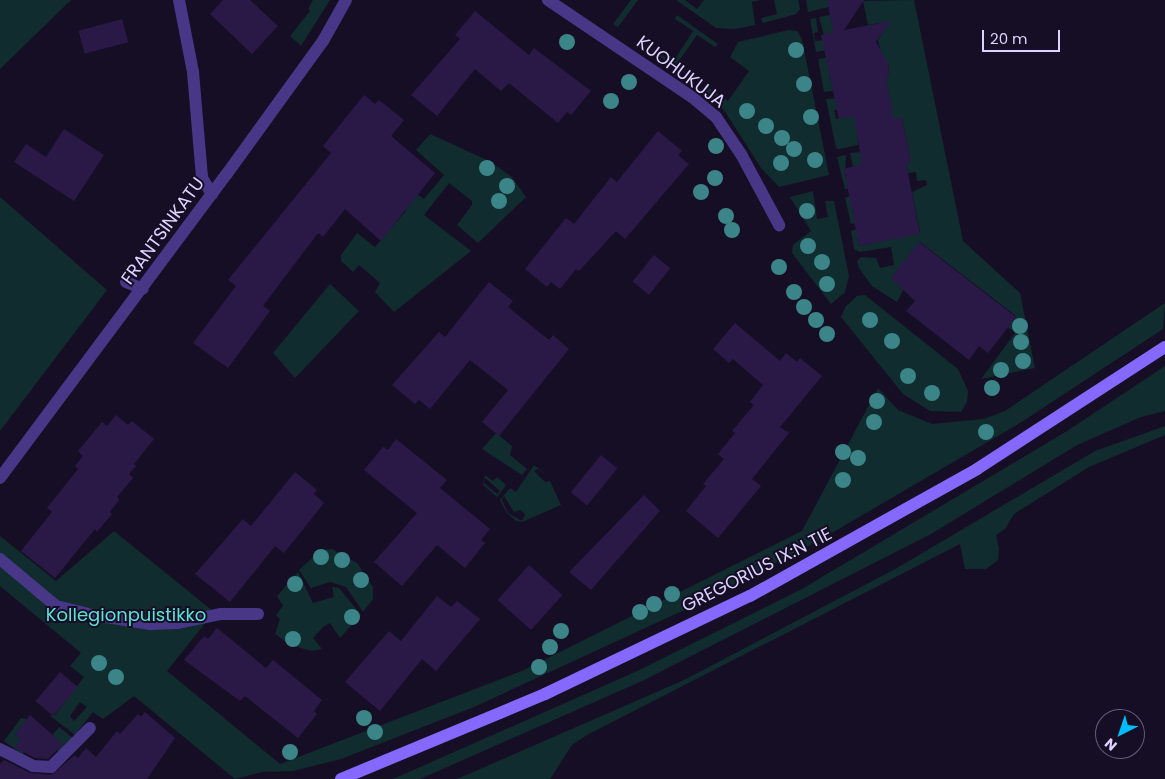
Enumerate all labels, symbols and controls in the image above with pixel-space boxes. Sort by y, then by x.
scale bar [985,20,1062,52]
text: 20 m [990,28,1028,49]
street label: KUOHUKUJA [632,31,730,113]
street label: FRANTSINKATU [117,173,209,289]
street label: GREGORIUS IX:N TIE [678,523,836,617]
park label: Kollegionpuistikko [46,604,206,626]
north arrow [1095,709,1145,759]
text: N [1100,734,1121,756]

